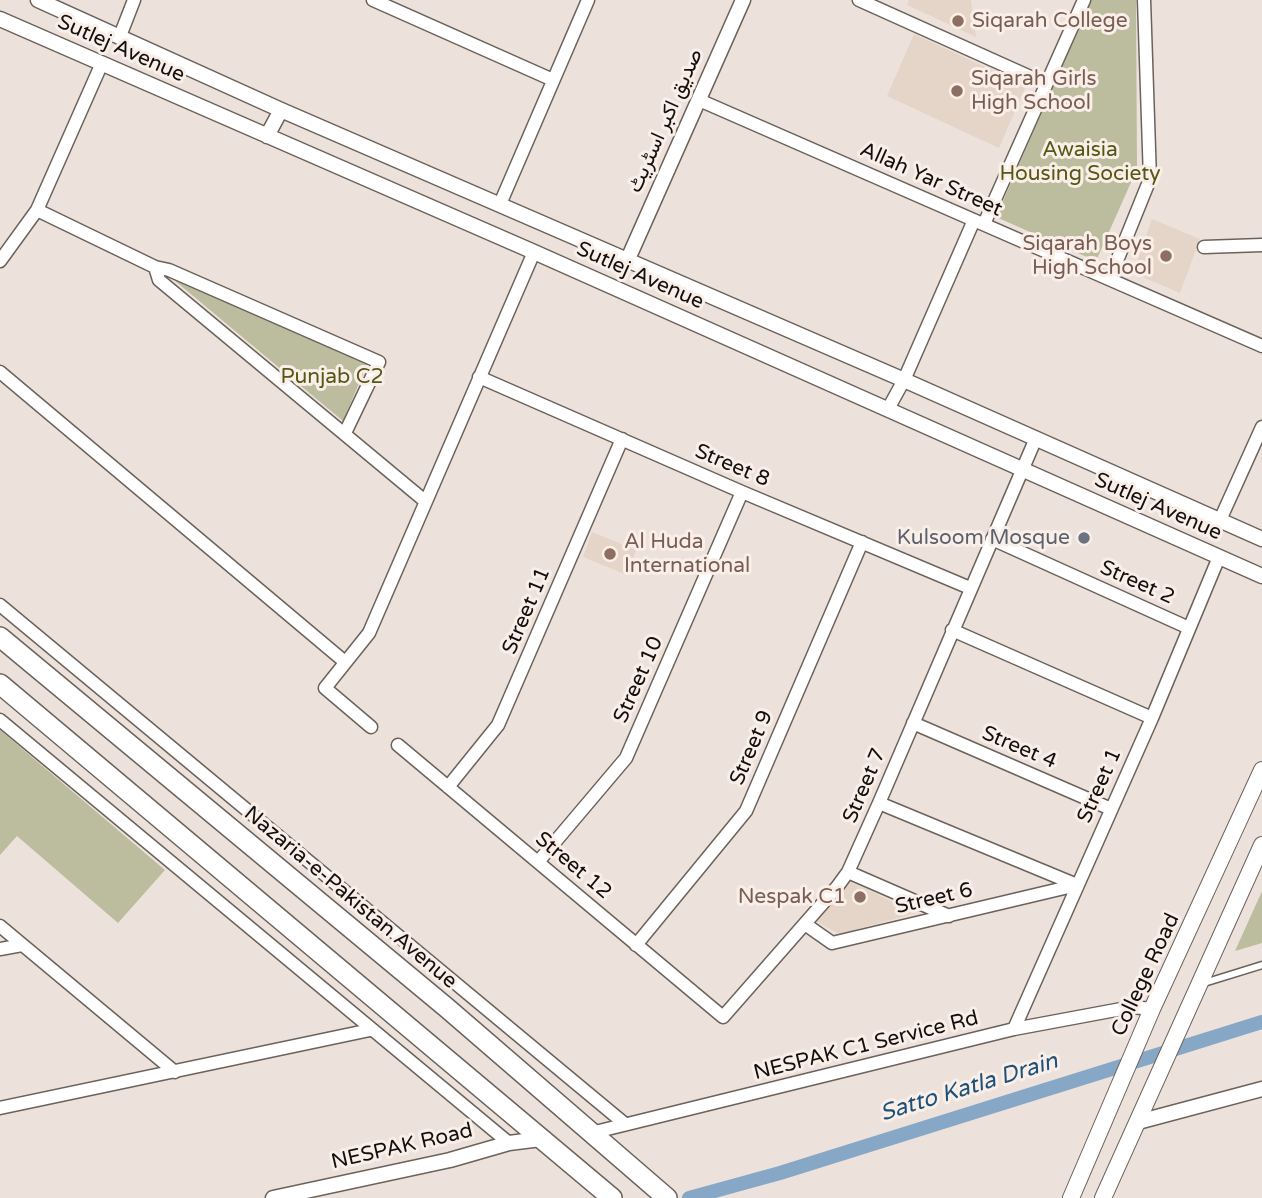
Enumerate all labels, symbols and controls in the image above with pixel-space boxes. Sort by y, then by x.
place label: Siqarah College [972,8,1128,34]
street label: Sutlej Avenue [53,10,189,88]
marker: Siqarah College [950,13,966,29]
street label: صدیق اکبر اسٹریٹ [623,45,709,197]
place label: Siqarah Girls High School [971,66,1097,116]
marker: Siqarah Girls High School [949,83,965,99]
street label: Allah Yar Street [856,137,1006,223]
park label: Awaisia Housing Society [999,137,1161,187]
place label: Siqarah Boys High School [1022,231,1152,281]
street label: Sutlej Avenue [572,237,708,315]
marker: Siqarah Boys High School [1158,248,1174,264]
park label: Punjab C2 [280,364,384,390]
street label: Street 8 [691,439,773,493]
street label: Sutlej Avenue [1090,468,1226,546]
place label: Kulsoom Mosque [897,525,1070,551]
place label: Al Huda International [624,529,750,579]
marker: Kulsoom Mosque [1076,530,1092,546]
marker: Al Huda International [602,546,618,562]
street label: Street 2 [1096,555,1178,611]
street label: Street 11 [497,564,557,658]
street label: Street 10 [609,633,669,727]
street label: Street 9 [725,707,779,789]
street label: Street 4 [978,721,1060,775]
street label: Street 7 [838,745,892,827]
street label: Street 1 [1072,745,1128,827]
street label: Nazaria-e-Pakistan Avenue [238,801,462,995]
street label: Street 12 [530,827,616,905]
street label: Street 6 [893,878,975,920]
place label: Nespak C1 [738,884,846,910]
marker: Nespak C1 [852,889,868,905]
street label: College Road [1107,910,1185,1040]
street label: NESPAK C1 Service Rd [751,1006,981,1086]
water label: Satto Katla Drain [877,1048,1061,1128]
street label: NESPAK Road [329,1118,475,1176]

